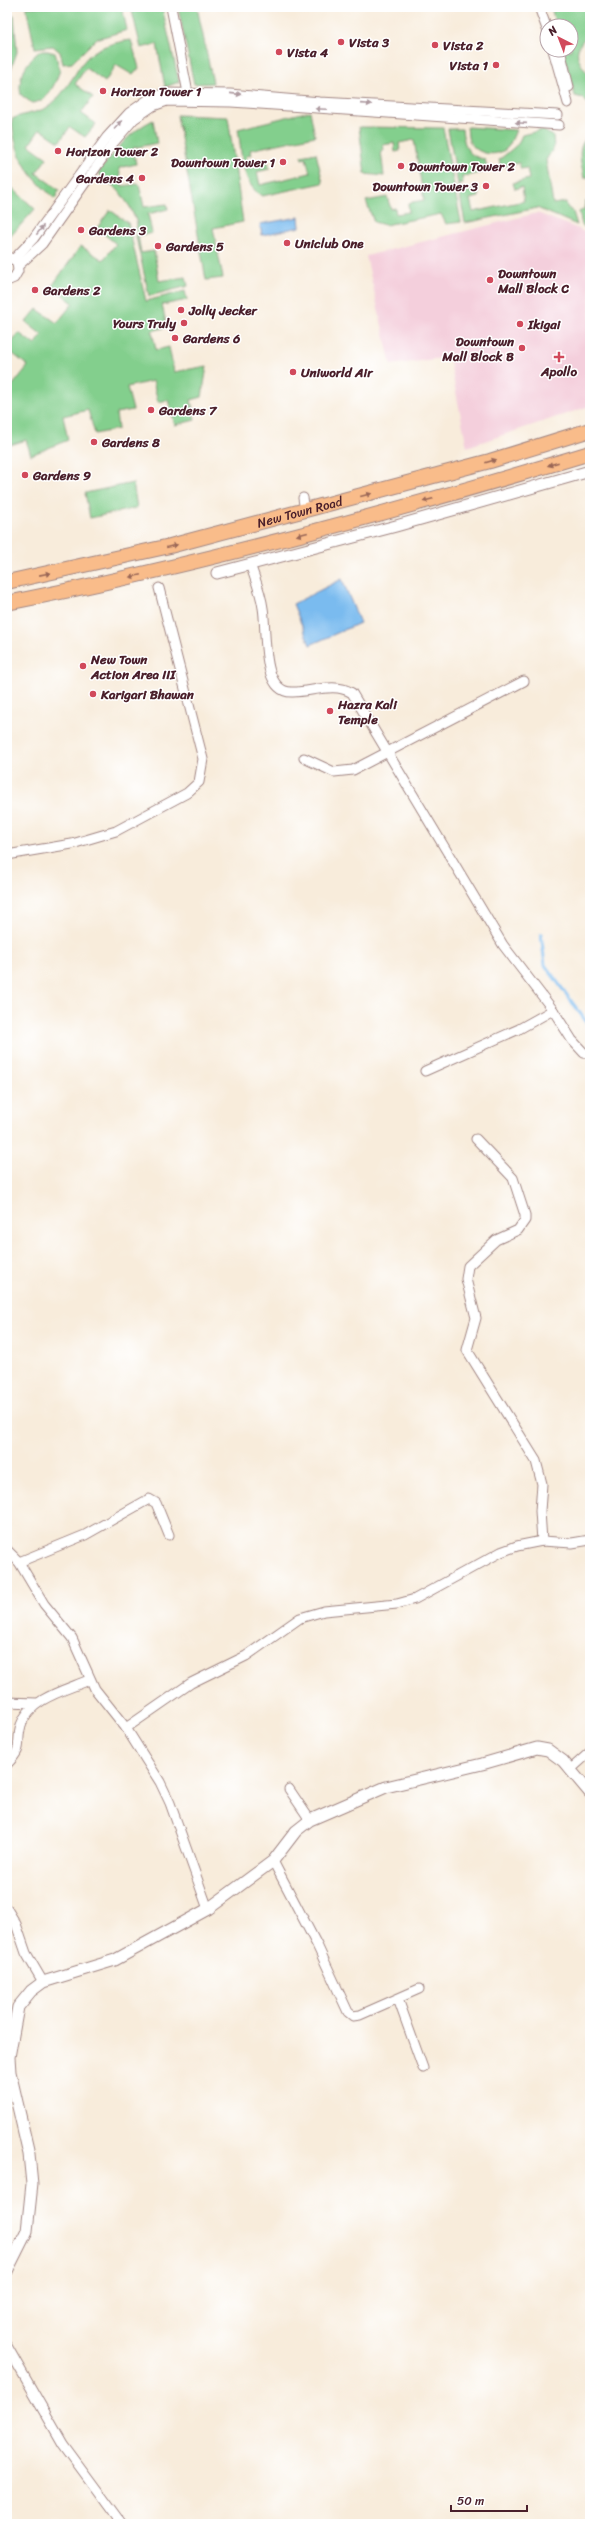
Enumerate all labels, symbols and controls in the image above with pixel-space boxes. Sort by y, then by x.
north arrow [539,18,579,58]
text: N [543,21,562,41]
place label: Vista 3 [349,31,390,54]
place label: Vista 2 [443,34,484,57]
marker: Vista 3 [336,37,346,47]
marker: Vista 2 [430,40,440,50]
place label: Vista 4 [287,41,329,64]
marker: Vista 4 [274,47,284,57]
place label: Vista 1 [450,54,488,77]
marker: Vista 1 [491,60,501,70]
place label: Horizon Tower 1 [110,80,202,103]
marker: Horizon Tower 1 [98,86,108,96]
one-way arrow [230,91,243,98]
one-way arrow [360,100,372,107]
one-way arrow [315,106,327,113]
one-way arrow [113,120,122,131]
one-way arrow [515,120,527,127]
place label: Horizon Tower 2 [65,140,159,163]
marker: Horizon Tower 2 [53,146,63,156]
place label: Downtown Tower 1 [171,151,275,174]
place label: Downtown Tower 2 [409,155,515,178]
marker: Downtown Tower 1 [278,157,288,167]
marker: Downtown Tower 2 [396,161,406,171]
place label: Gardens 4 [75,167,135,190]
marker: Gardens 4 [137,173,147,183]
place label: Downtown Tower 3 [372,175,479,198]
marker: Downtown Tower 3 [481,181,491,191]
place label: Gardens 3 [88,219,147,242]
one-way arrow [36,224,44,235]
marker: Gardens 3 [76,225,86,235]
place label: Uniclub One [295,232,364,255]
place label: Gardens 5 [165,235,224,258]
marker: Uniclub One [282,238,292,248]
marker: Gardens 5 [153,241,163,251]
place label: Downtown Mall Block C [497,262,569,300]
marker: Downtown Mall Block C [485,275,495,285]
place label: Gardens 2 [42,279,101,302]
marker: Gardens 2 [30,285,40,295]
place label: Jolly Jecker [188,299,259,322]
marker: Jolly Jecker [176,305,186,315]
place label: Yours Truly [113,312,177,335]
place label: Ikigai [527,313,562,336]
marker: Yours Truly [179,318,189,328]
marker: Ikigai [515,319,525,329]
place label: Gardens 6 [182,327,241,350]
place label: Downtown Mall Block B [441,330,515,368]
marker: Gardens 6 [170,333,180,343]
marker: Downtown Mall Block B [517,343,527,353]
marker: Apollo [554,352,564,362]
place label: Apollo [540,360,577,383]
place label: Uniworld Air [301,361,374,384]
marker: Uniworld Air [288,367,298,377]
place label: Gardens 7 [158,399,218,422]
marker: Gardens 7 [146,405,156,415]
place label: Gardens 8 [101,431,160,454]
marker: Gardens 8 [89,437,99,447]
one-way arrow [485,458,497,464]
one-way arrow [546,461,558,467]
place label: Gardens 9 [32,464,91,487]
marker: Gardens 9 [20,470,30,480]
street label: New Town Road [255,489,346,534]
one-way arrow [360,492,372,498]
one-way arrow [422,498,434,504]
one-way arrow [296,531,308,537]
one-way arrow [166,542,178,548]
one-way arrow [39,571,51,577]
one-way arrow [129,573,141,579]
place label: New Town Action Area III [90,648,177,686]
marker: New Town Action Area III [78,661,88,671]
place label: Karigari Bhawan [100,683,195,706]
marker: Karigari Bhawan [88,689,98,699]
place label: Hazra Kali Temple [337,693,398,731]
marker: Hazra Kali Temple [325,706,335,716]
scale bar [451,2487,527,2513]
text: 50 m [457,2490,484,2512]

